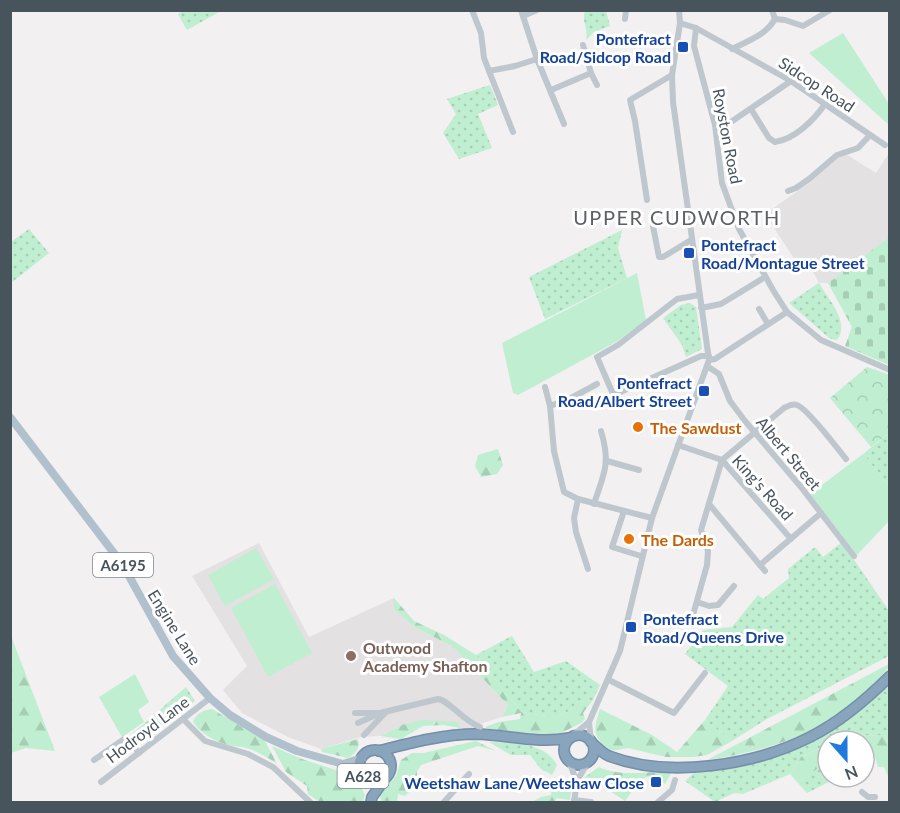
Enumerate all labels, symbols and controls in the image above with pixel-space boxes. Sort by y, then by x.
place label: Pontefract Road/Sidcop Road [540,29,671,66]
marker: Pontefract Road/Sidcop Road [676,40,690,54]
street label: Sidcop Road [776,52,858,116]
street label: Royston Road [709,87,747,185]
district label: UPPER CUDWORTH [573,205,781,229]
place label: Pontefract Road/Montague Street [701,235,865,272]
marker: Pontefract Road/Montague Street [682,246,696,260]
place label: Pontefract Road/Albert Street [558,373,692,410]
marker: Pontefract Road/Albert Street [697,384,711,398]
street label: Albert Street [753,413,825,494]
place label: The Sawdust [650,418,741,437]
marker: The Sawdust [631,420,645,434]
street label: King's Road [729,450,797,524]
place label: The Dards [641,530,714,549]
marker: The Dards [622,532,636,546]
road number: A6195 [93,553,153,577]
street label: Engine Lane [144,586,206,668]
place label: Pontefract Road/Queens Drive [643,609,785,646]
marker: Pontefract Road/Queens Drive [624,620,638,634]
place label: Outwood Academy Shafton [362,638,488,675]
marker: Outwood Academy Shafton [344,649,358,663]
street label: Hodroyd Lane [102,692,192,766]
north arrow [816,729,876,789]
text: N [842,762,861,785]
road number: A628 [338,764,388,788]
place label: Weetshaw Lane/Weetshaw Close [405,773,644,792]
marker: Weetshaw Lane/Weetshaw Close [649,775,663,789]

